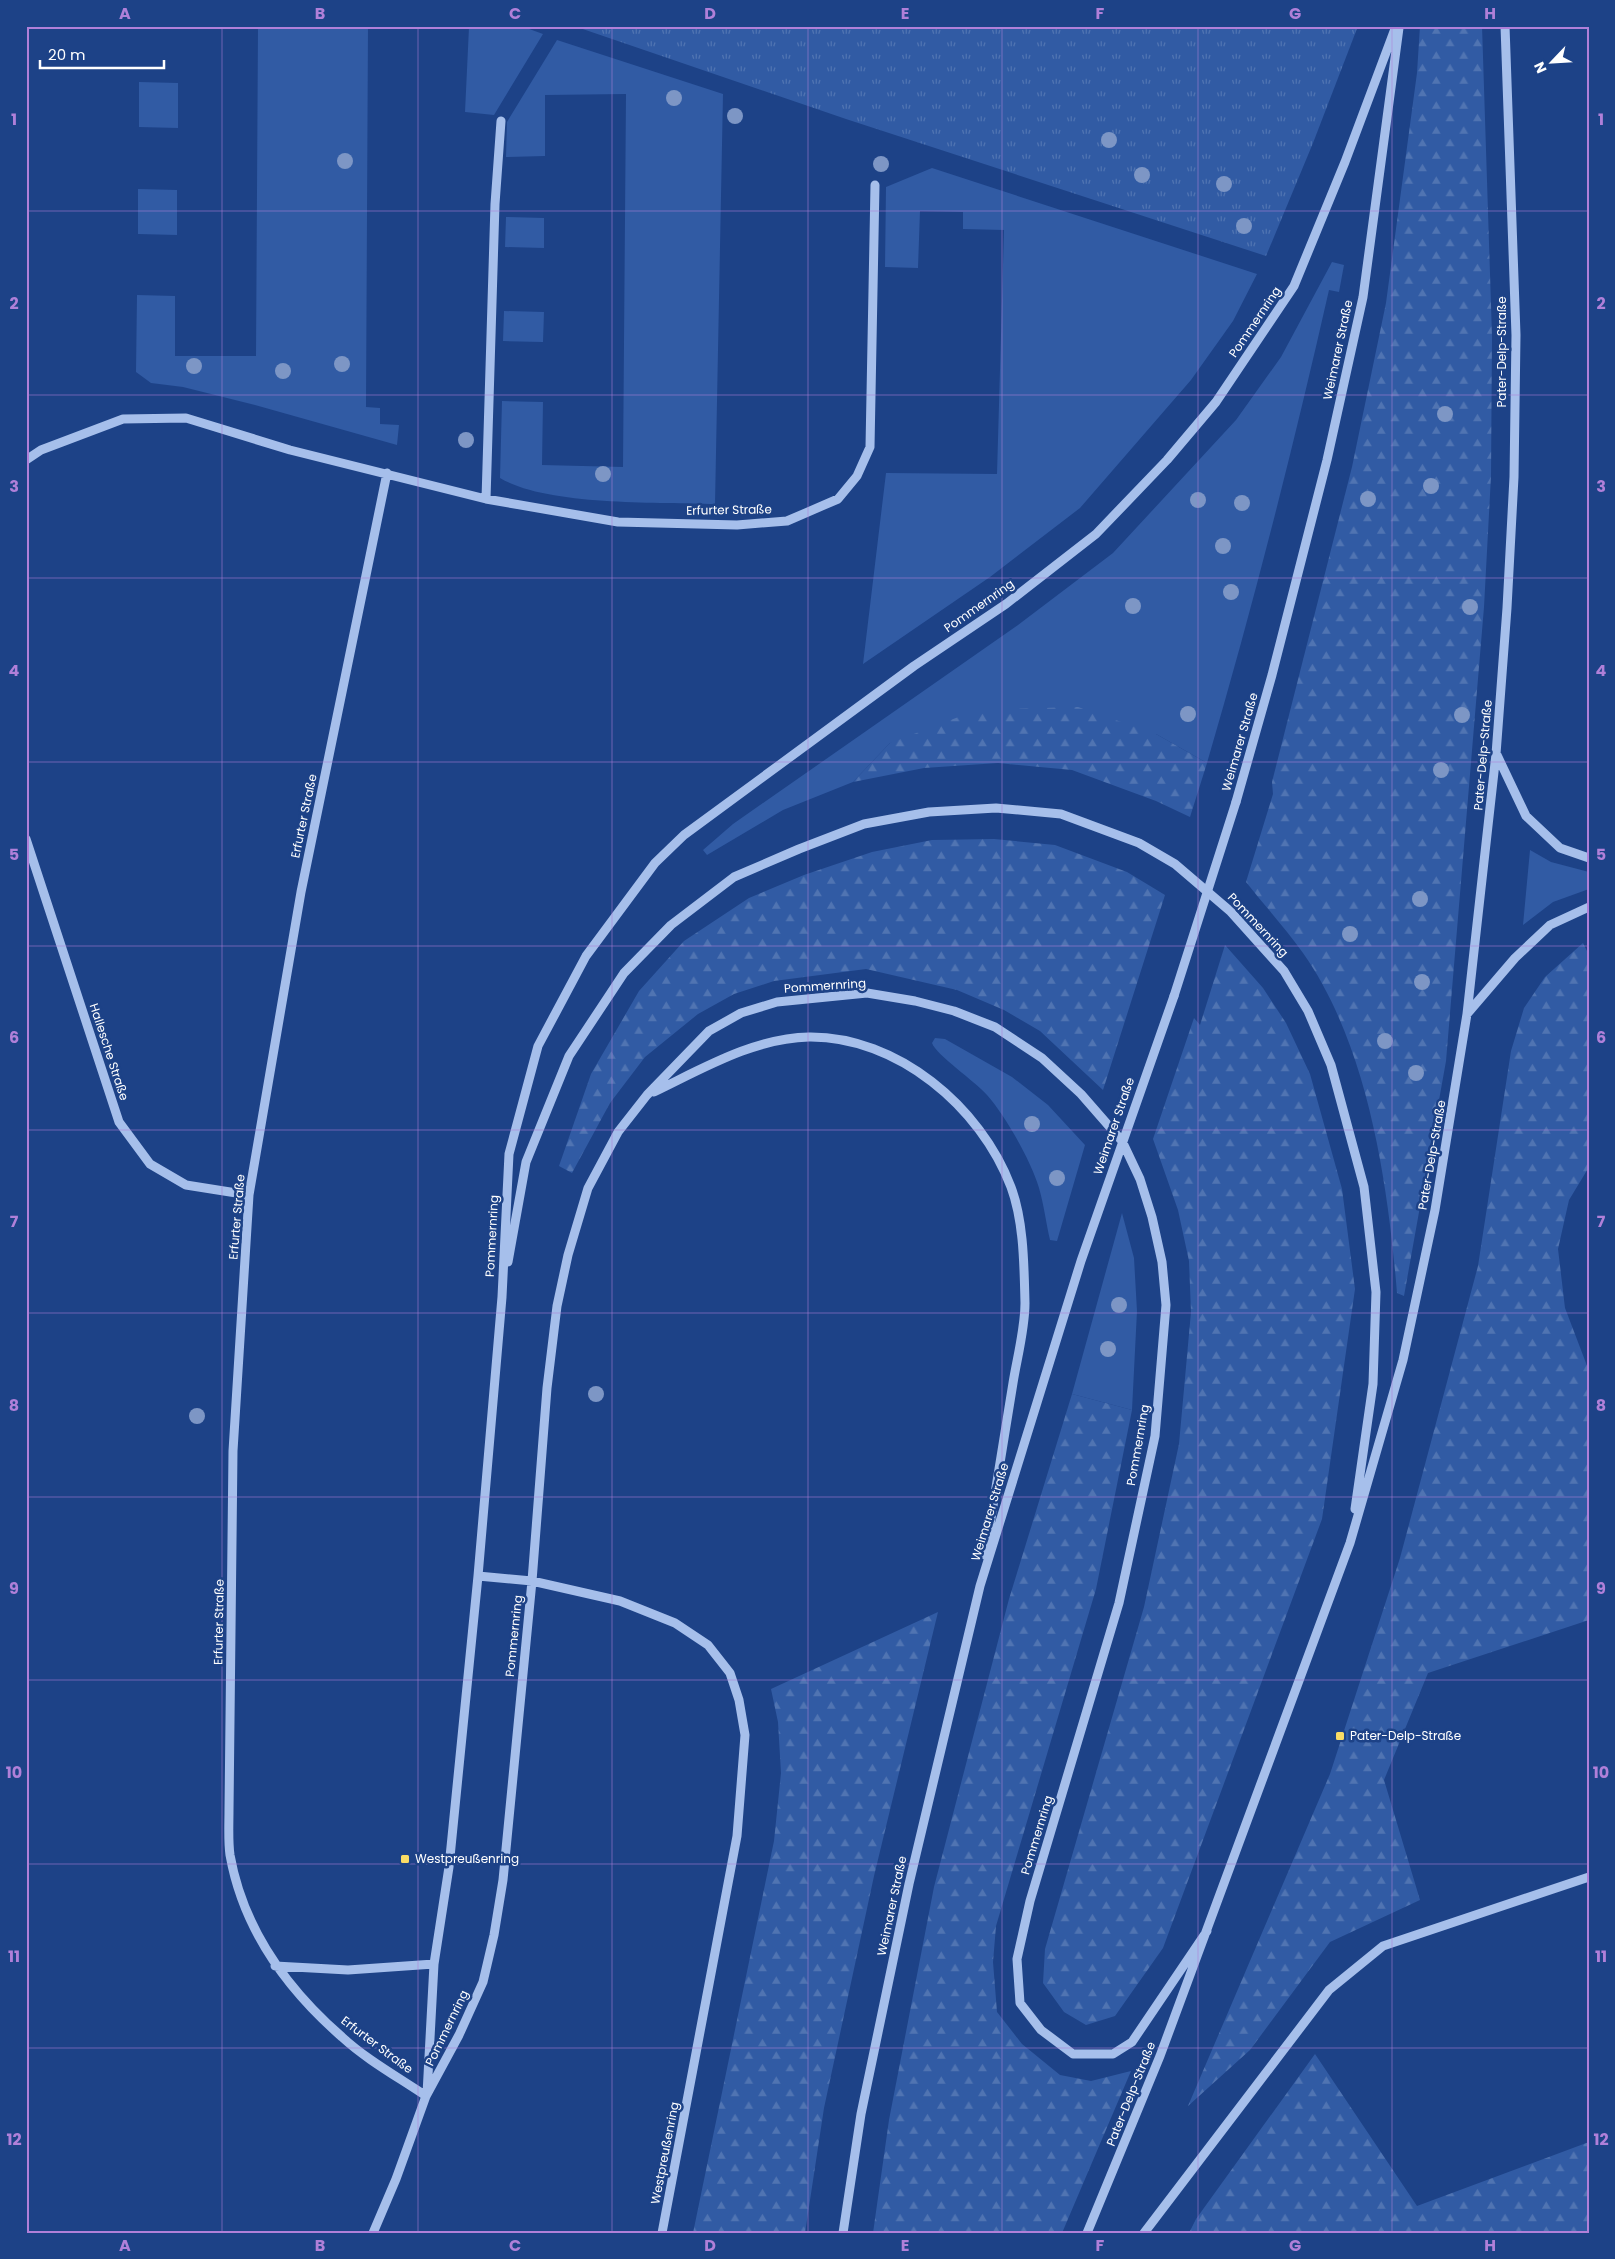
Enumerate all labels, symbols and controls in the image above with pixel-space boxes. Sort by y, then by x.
text: A [119,2,131,25]
text: B [315,2,325,25]
text: C [509,2,521,25]
text: D [704,2,716,25]
text: E [901,2,909,25]
text: F [1096,2,1105,25]
text: G [1289,2,1301,25]
text: H [1484,2,1496,25]
scale bar [40,38,164,70]
north arrow [1528,38,1578,88]
text: 20 m [48,44,86,65]
text: N [1529,58,1552,76]
text: 1 [11,108,17,131]
text: 1 [1598,108,1604,131]
street label: Pommernring [1225,283,1285,361]
text: 2 [9,292,19,315]
text: 2 [1596,292,1606,315]
street label: Pater-Delp-Straße [1493,296,1510,408]
street label: Weimarer Straße [1319,298,1356,401]
text: 3 [9,475,19,498]
text: 3 [1596,475,1606,498]
street label: Erfurter Straße [686,500,772,519]
street label: Pommernring [940,575,1017,636]
text: 4 [9,659,20,682]
text: 4 [1596,659,1607,682]
street label: Weimarer Straße [1217,691,1262,793]
street label: Pater-Delp-Straße [1469,699,1496,811]
street label: Erfurter Straße [286,772,321,860]
text: 5 [9,843,19,866]
text: 5 [1596,843,1606,866]
street label: Pommernring [1224,889,1293,961]
street label: Pommernring [783,974,867,997]
street label: Hallesche Straße [86,1001,133,1103]
text: 6 [9,1026,19,1049]
text: 6 [1596,1026,1606,1049]
street label: Weimarer Straße [1089,1075,1138,1177]
street label: Pater-Delp-Straße [1413,1099,1450,1211]
street label: Erfurter Straße [224,1173,249,1260]
street label: Pommernring [481,1194,502,1277]
text: 7 [10,1210,19,1233]
text: 7 [1597,1210,1606,1233]
text: 8 [9,1394,19,1417]
text: 8 [1596,1394,1606,1417]
street label: Pommernring [1122,1403,1153,1487]
street label: Weimarer Straße [967,1461,1013,1563]
text: 9 [9,1577,19,1600]
text: 9 [1596,1577,1606,1600]
street label: Erfurter Straße [209,1579,228,1665]
street label: Pommernring [501,1594,526,1678]
place label: Pater-Delp-Straße [1350,1727,1461,1744]
marker: Pater-Delp-Straße [1334,1730,1346,1742]
text: 10 [6,1761,22,1784]
text: 10 [1593,1761,1609,1784]
street label: Pommernring [1016,1793,1057,1877]
place label: Westpreußenring [415,1850,519,1867]
marker: Westpreußenring [399,1853,411,1865]
street label: Weimarer Straße [873,1854,910,1957]
text: 11 [8,1945,20,1968]
text: 11 [1595,1945,1607,1968]
street label: Pommernring [421,1987,472,2068]
street label: Erfurter Straße [338,2012,417,2077]
street label: Pater-Delp-Straße [1102,2039,1159,2149]
street label: Westpreußenring [646,2100,683,2206]
text: 12 [6,2128,22,2151]
text: 12 [1593,2128,1609,2151]
text: A [119,2234,131,2257]
text: B [315,2234,325,2257]
text: C [509,2234,521,2257]
text: D [704,2234,716,2257]
text: E [901,2234,909,2257]
text: F [1096,2234,1105,2257]
text: G [1289,2234,1301,2257]
text: H [1484,2234,1496,2257]

